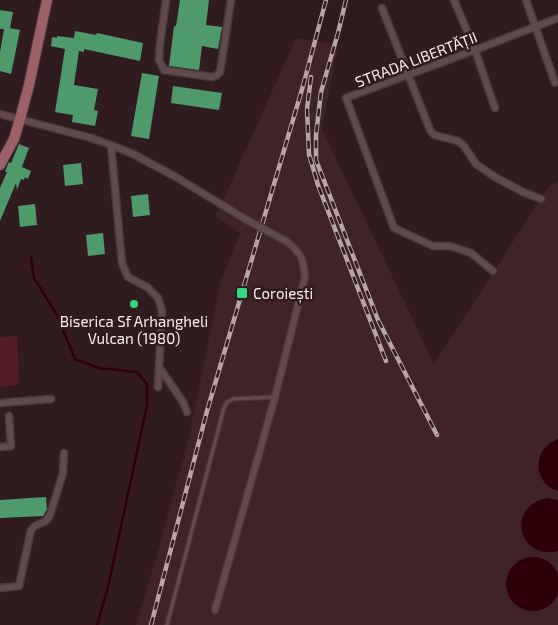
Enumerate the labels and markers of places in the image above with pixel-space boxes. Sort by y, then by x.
place label: Coroiești [253,284,313,304]
marker: Coroiești [235,286,249,300]
marker: Biserica Sf Arhangheli Vulcan (1980) [128,298,140,310]
place label: Biserica Sf Arhangheli Vulcan (1980) [60,312,208,347]

